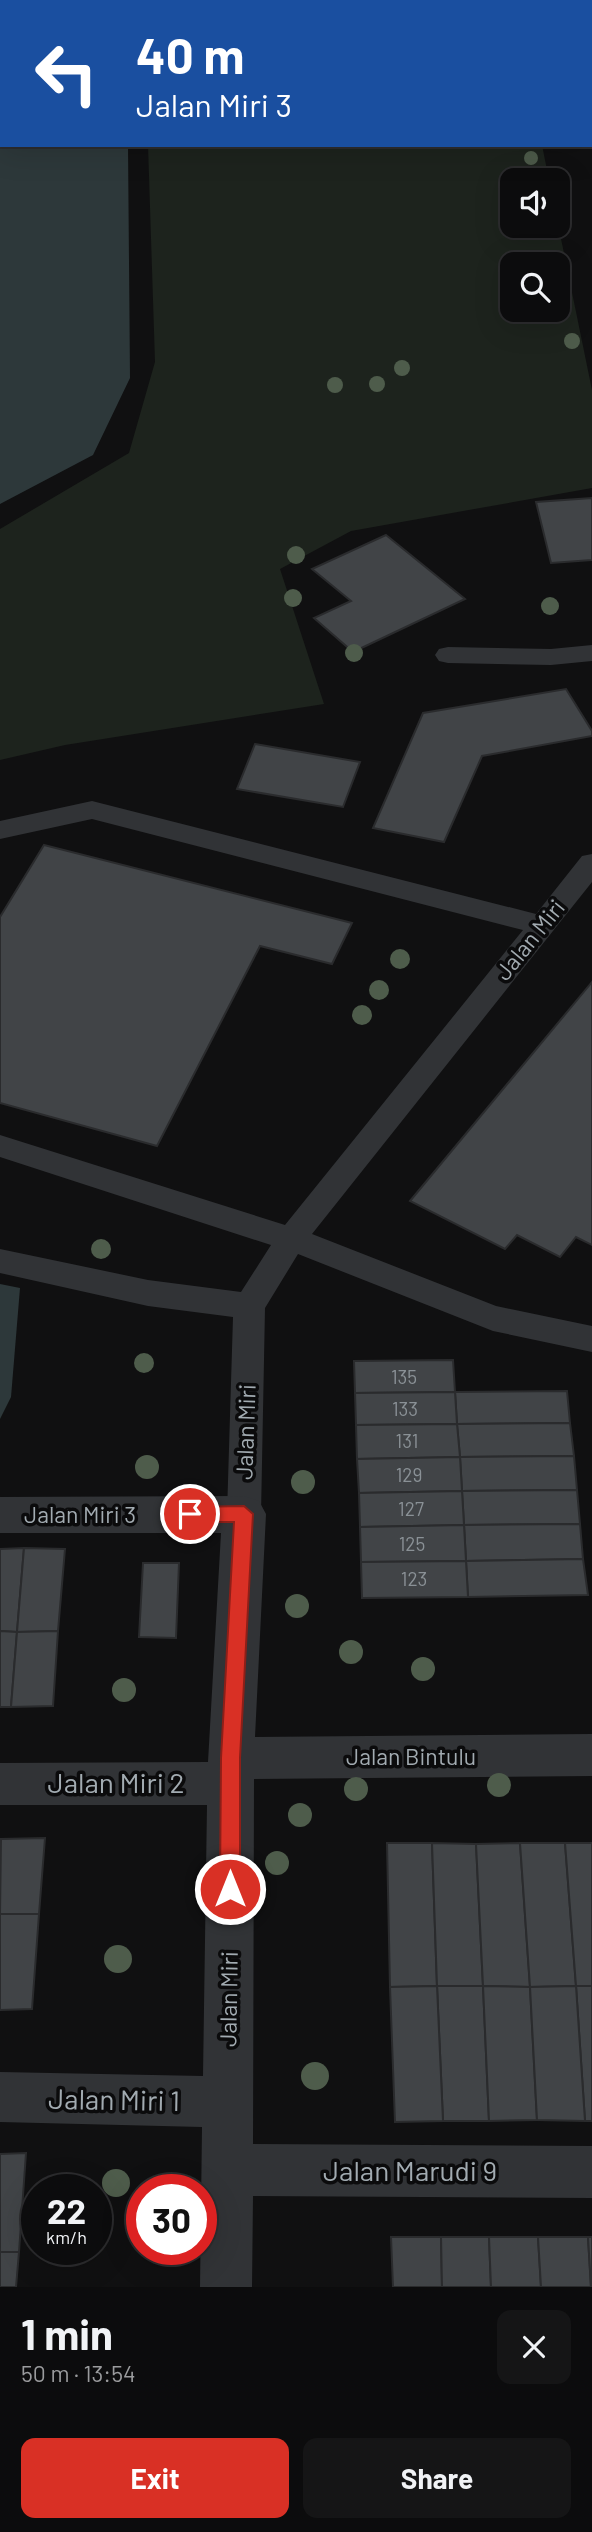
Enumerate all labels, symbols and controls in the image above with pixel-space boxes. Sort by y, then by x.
text: 40 m [136,25,244,84]
icon: left [21,28,112,119]
text: Jalan Miri 3 [136,85,292,123]
map controls [500,168,570,322]
button: sound [500,168,570,238]
button: search [500,252,570,322]
street label: Jalan Miri [488,893,570,985]
house number: 135 [391,1365,417,1388]
street label: Jalan Miri [229,1384,261,1480]
house number: 133 [392,1397,418,1420]
house number: 131 [396,1429,418,1452]
house number: 129 [396,1463,422,1486]
pin [160,1484,220,1544]
icon: arrive [171,1495,209,1533]
house number: 127 [398,1497,424,1520]
street label: Jalan Miri 3 [24,1500,136,1528]
house number: 125 [399,1532,425,1555]
house number: 123 [401,1567,427,1590]
street label: Jalan Bintulu [346,1742,476,1770]
street label: Jalan Miri 2 [47,1765,185,1799]
position arrow [193,1852,267,1926]
street label: Jalan Miri [213,1951,243,2047]
street label: Jalan Miri 1 [48,2081,180,2117]
street label: Jalan Marudi 9 [323,2153,497,2187]
speed limit sign: 30 [126,2174,217,2265]
text: 22 [47,2189,86,2231]
text: km/h [46,2226,87,2248]
text: 1 min [21,2308,113,2358]
button: close [497,2310,571,2384]
text: 50 m · 13:54 [21,2359,136,2387]
button: Exit [21,2438,289,2518]
button: Share [303,2438,571,2518]

